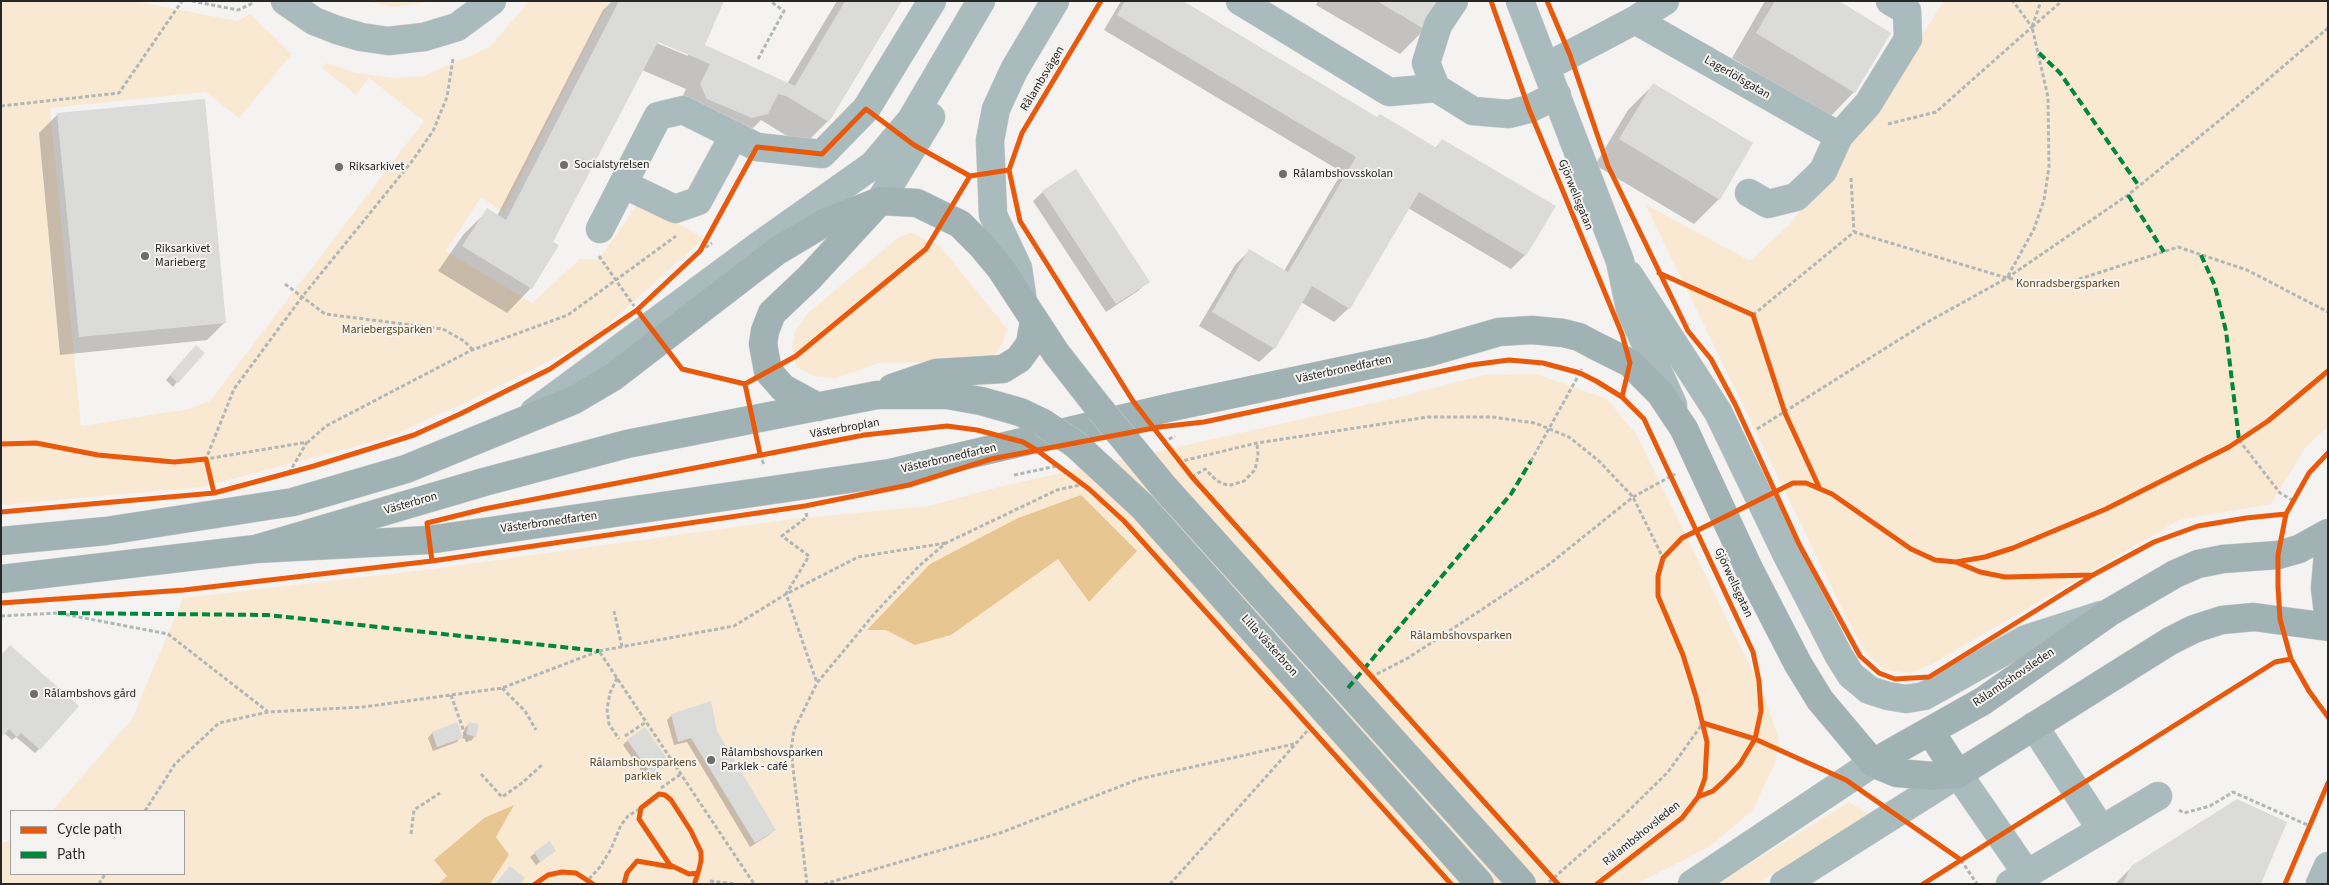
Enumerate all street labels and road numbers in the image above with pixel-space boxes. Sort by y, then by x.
street label: Rålambsvägen [1018,44,1068,114]
street label: Lagerlöfsgatan [1701,53,1773,103]
street label: Gjörwellsgatan [1554,157,1596,233]
street label: Västerbronedfarten [1295,353,1393,387]
street label: Västerbroplan [809,416,881,442]
street label: Västerbronedfarten [900,441,998,477]
street label: Västerbron [383,490,439,518]
street label: Västerbronedfarten [500,509,598,537]
street label: Gjörwellsgatan [1711,546,1755,620]
street label: Lilla Västerbron [1238,612,1300,680]
street label: Rålambshovsleden [1970,645,2058,711]
street label: Rålambshovsleden [1600,798,1684,870]

